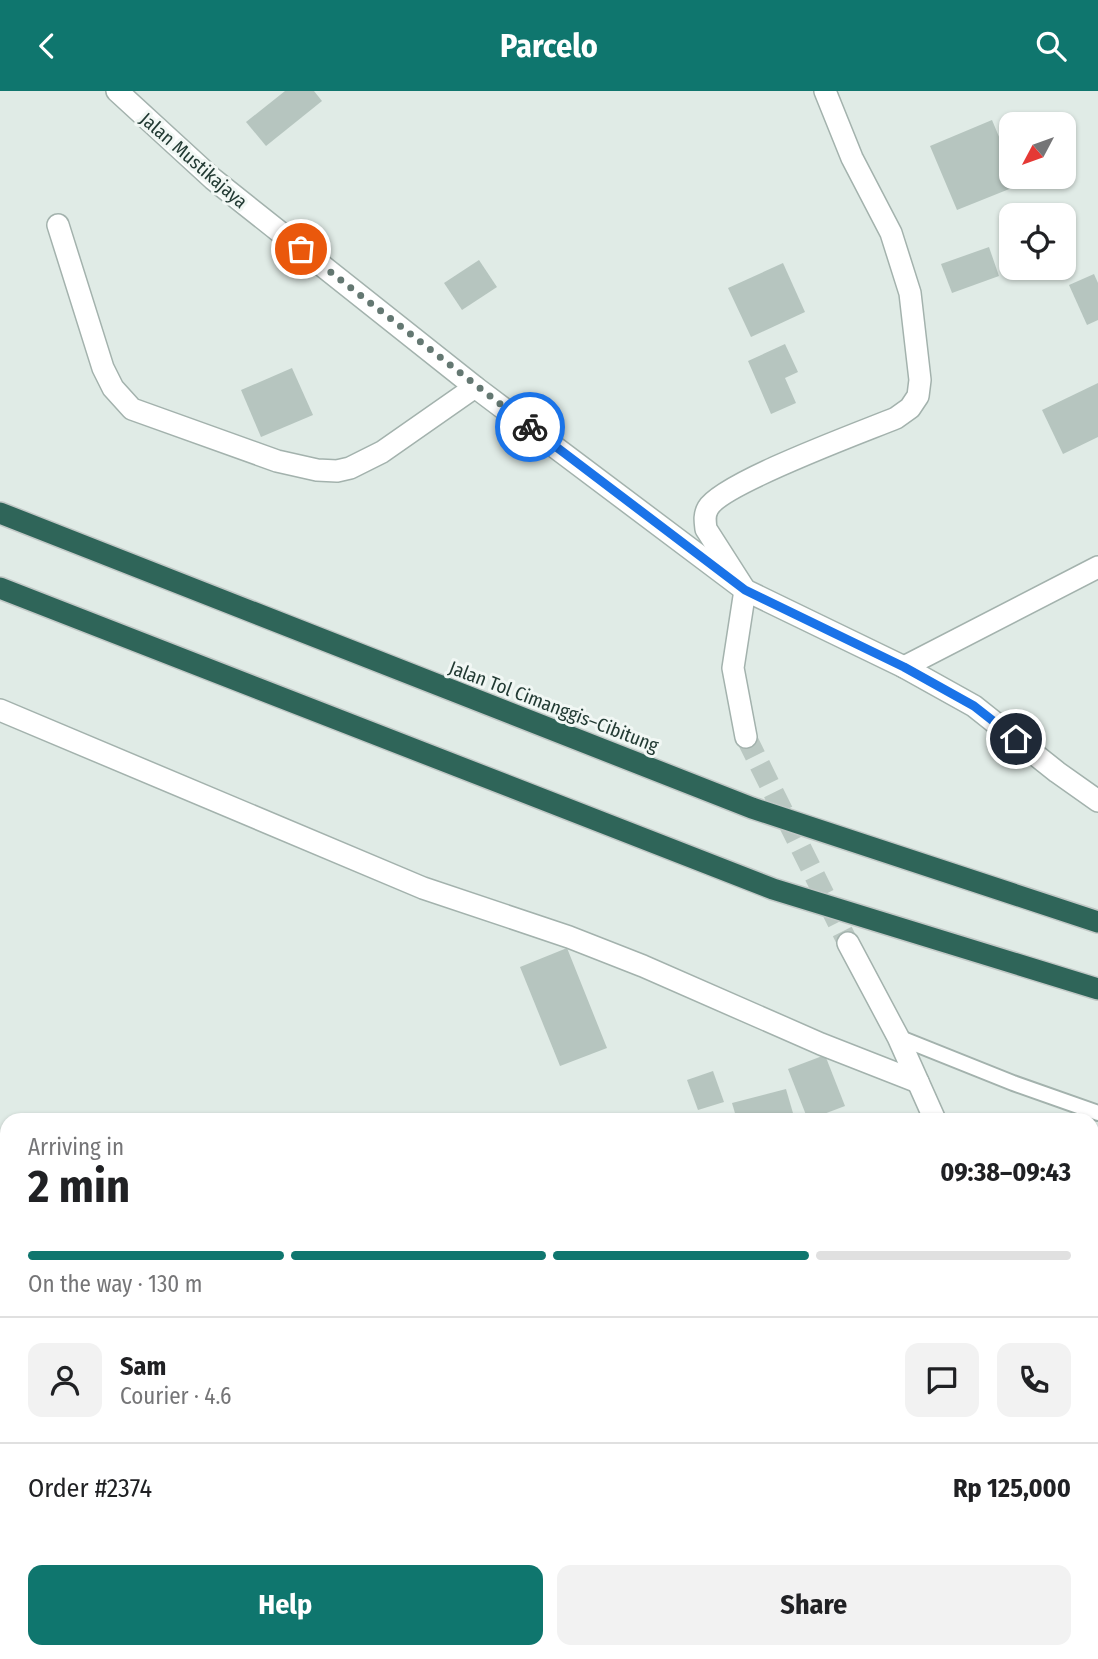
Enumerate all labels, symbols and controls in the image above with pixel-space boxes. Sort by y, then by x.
icon: back [28,27,66,65]
text: Parcelo [500,27,598,65]
icon: search [1032,27,1070,65]
street label: Jalan Mustikajaya [135,108,252,213]
north arrow [999,112,1076,189]
map controls [999,112,1076,280]
button: locate [999,203,1076,280]
pin [271,219,331,279]
icon: bag [282,230,320,268]
courier [495,392,565,462]
icon: bike [511,408,549,446]
street label: Jalan Tol Cimanggis–Cibitung [446,656,662,757]
pin [986,709,1046,769]
icon: home [997,720,1035,758]
text: Arriving in [28,1133,124,1161]
text: 09:38–09:43 [940,1157,1071,1188]
text: 2 min [28,1159,130,1214]
text: On the way · 130 m [28,1270,202,1298]
button: person [28,1343,102,1417]
button: chat [905,1343,979,1417]
button: phone [997,1343,1071,1417]
text: Sam [120,1351,166,1382]
text: Courier · 4.6 [120,1382,231,1410]
text: Order #2374 [28,1473,152,1504]
text: Rp 125,000 [953,1473,1071,1504]
button: Help [28,1565,543,1645]
button: Share [557,1565,1071,1645]

